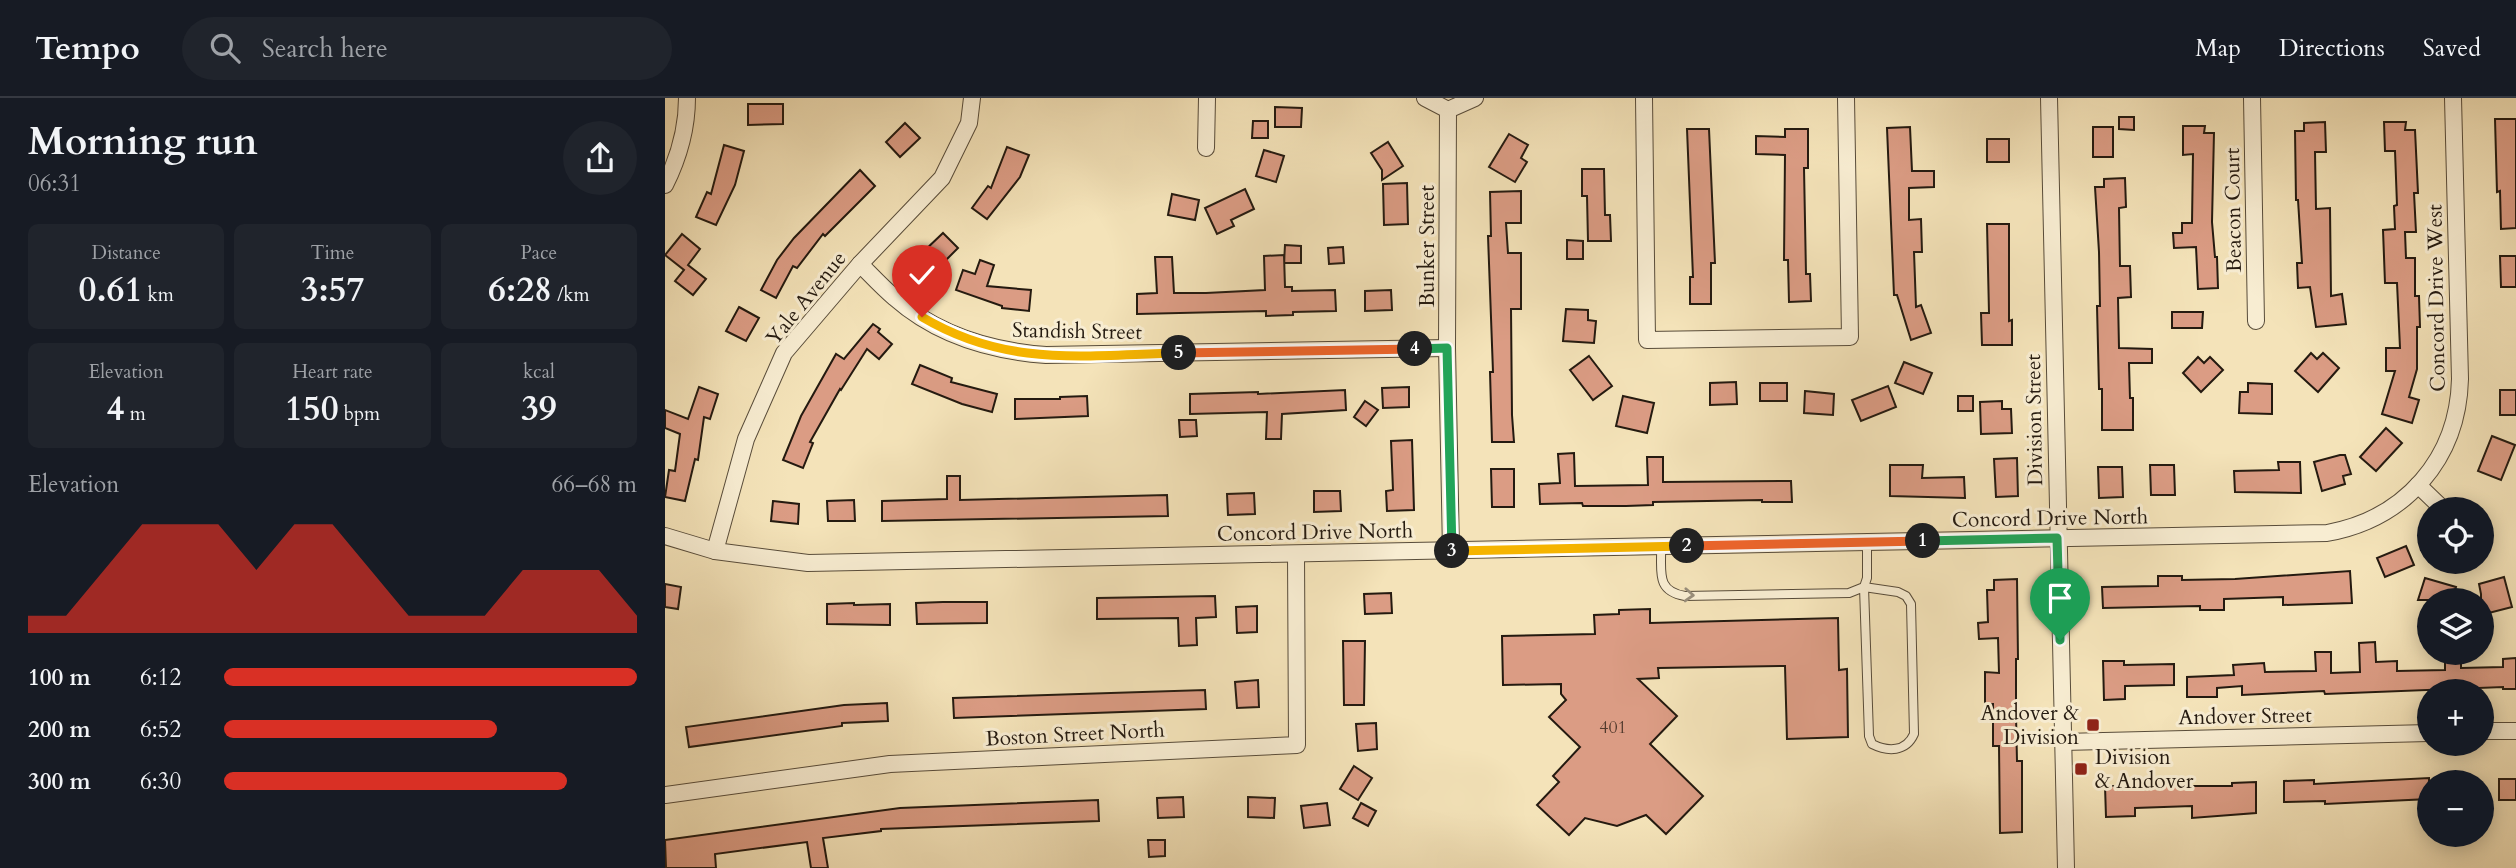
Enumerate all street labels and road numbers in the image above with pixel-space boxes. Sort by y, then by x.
street label: Beacon Court [2218,147,2249,273]
street label: Bunker Street [1413,184,1442,307]
street label: Concord Drive West [2420,204,2453,392]
street label: Yale Avenue [759,245,853,351]
street label: Standish Street [1012,316,1143,347]
street label: Division Street [2019,353,2050,486]
street label: Concord Drive North [1952,502,2149,535]
street label: Concord Drive North [1217,516,1414,549]
street label: Andover Street [2178,701,2312,732]
street label: Boston Street North [985,715,1166,754]

